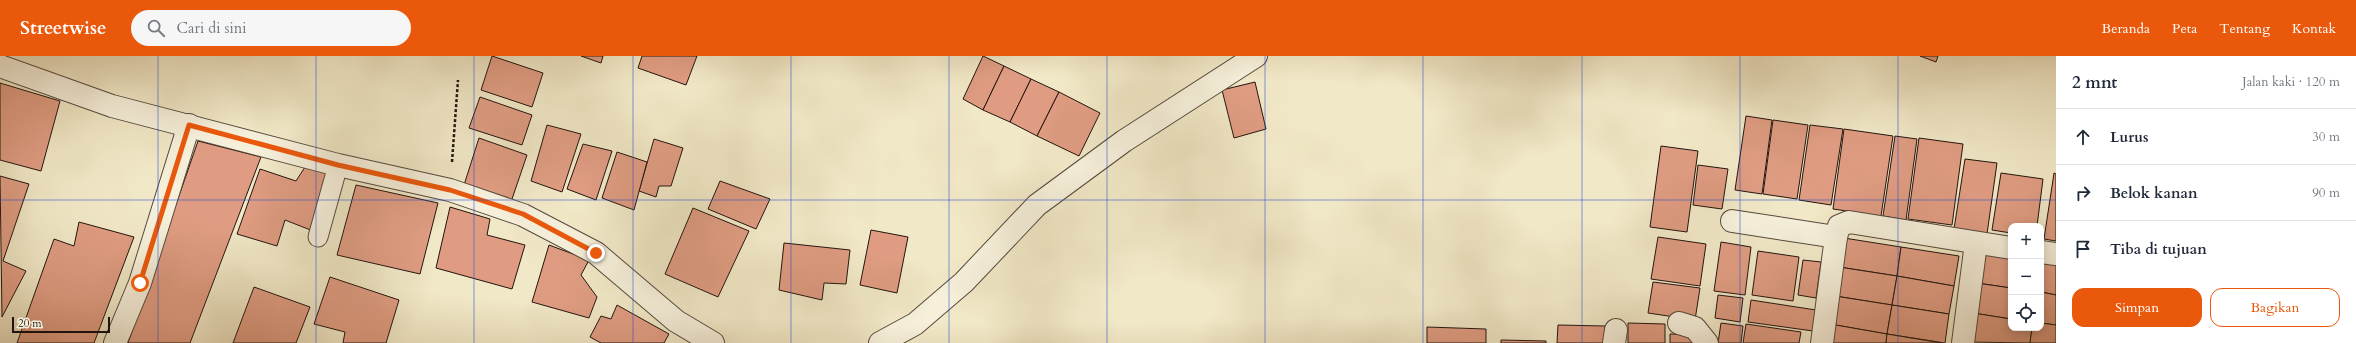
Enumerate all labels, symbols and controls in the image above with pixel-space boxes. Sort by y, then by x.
search box [131,10,411,46]
text: Streetwise [20,15,107,41]
icon: search [145,17,167,39]
text: Cari di sini [177,18,246,38]
text: Beranda [2102,19,2150,38]
text: Peta [2172,19,2197,38]
text: Tentang [2219,19,2270,38]
text: Kontak [2292,19,2336,38]
text: 2 mnt [2072,71,2117,94]
text: Jalan kaki · 120 m [2242,73,2340,91]
icon: ahead [2072,126,2094,148]
text: Lurus [2110,127,2149,147]
text: 30 m [2312,128,2340,146]
icon: right [2072,182,2094,204]
text: Belok kanan [2110,183,2198,203]
text: 90 m [2312,184,2340,202]
map controls [2008,223,2044,331]
button: + [2008,223,2044,259]
icon: arrive [2072,238,2094,260]
text: Tiba di tujuan [2110,239,2207,259]
route end [587,244,605,262]
button: − [2008,259,2044,295]
route start [131,274,149,292]
button: Simpan [2072,288,2202,327]
button: Bagikan [2210,288,2340,327]
button: locate [2008,295,2044,331]
scale bar [12,315,110,334]
text: 20 m [18,316,42,331]

